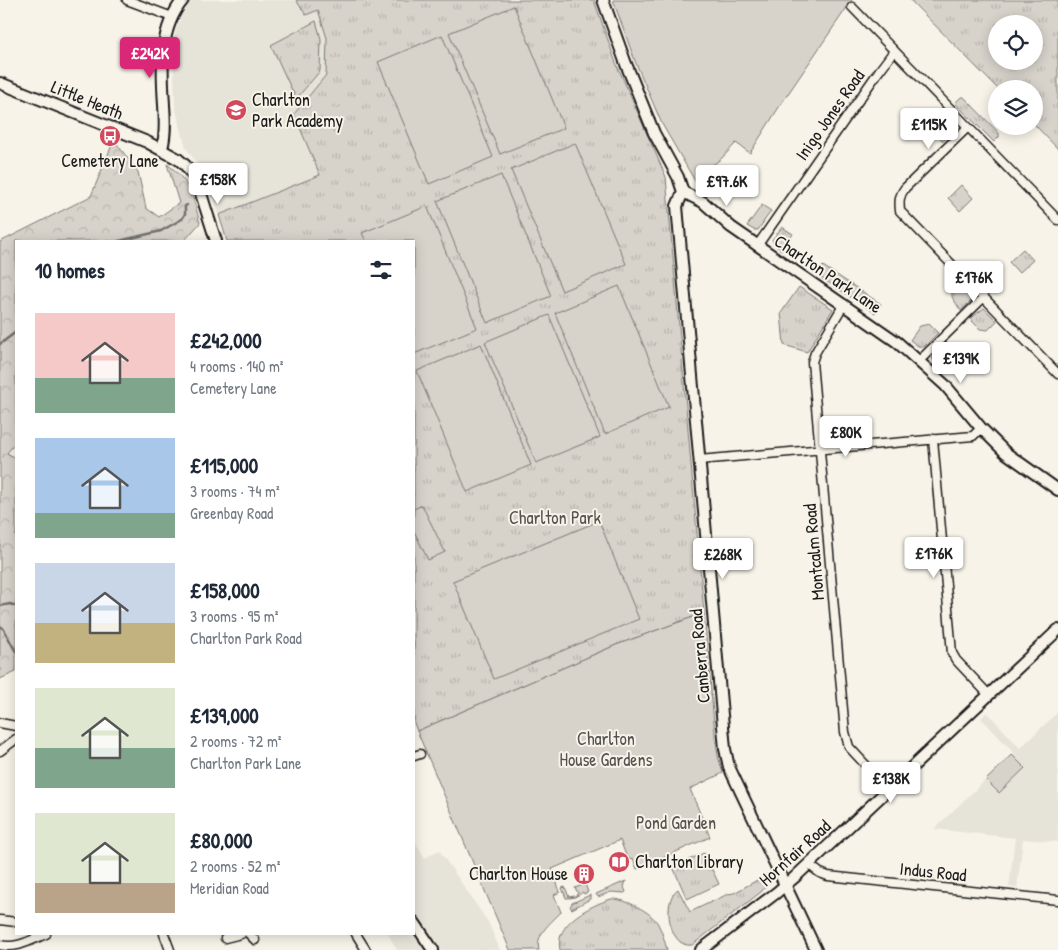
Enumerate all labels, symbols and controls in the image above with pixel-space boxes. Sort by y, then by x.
map controls [988,15,1043,135]
button: locate [988,15,1043,70]
pin: £242K [115,36,185,79]
text: £242K [131,42,169,64]
street label: Inigo Jones Road [789,64,870,165]
street label: Little Heath [47,74,127,125]
button: layers [988,80,1043,135]
place label: Charlton Park Academy [252,87,344,133]
school or university icon: Charlton Park Academy [224,98,248,122]
pin: £115K [894,108,964,150]
text: £115K [911,113,947,135]
bus stop icon: Cemetery Lane [98,124,122,148]
place label: Cemetery Lane [61,148,159,173]
pin: £158K [183,162,253,205]
pin: £97.6K [686,164,768,207]
text: £158K [200,168,236,190]
text: £97.6K [707,170,747,192]
street label: Charlton Park Lane [769,228,887,319]
text: 10 homes [35,256,105,285]
icon: filters [367,256,395,284]
pin: £176K [939,260,1009,303]
text: £176K [955,266,993,288]
text: £242,000 [190,326,262,355]
icon: home [75,333,135,393]
pin: £139K [926,342,996,384]
text: £139K [943,347,979,369]
text: 4 rooms · 140 m² [190,355,284,377]
text: Cemetery Lane [190,377,277,399]
pin: £80K [816,416,876,458]
text: £80K [830,421,862,443]
text: £115,000 [190,451,258,480]
icon: home [75,458,135,518]
text: 3 rooms · 74 m² [190,480,280,502]
text: Greenbay Road [190,502,273,524]
street label: Montcalm Road [797,503,830,601]
park label: Charlton Park [509,505,602,530]
pin: £176K [899,536,969,579]
pin: £268K [688,538,758,580]
text: £176K [915,542,953,564]
text: £268K [704,543,742,565]
text: £158,000 [190,576,260,605]
icon: home [75,583,135,643]
text: 3 rooms · 95 m² [190,605,278,627]
street label: Canberra Road [683,608,716,704]
text: Charlton Park Road [190,627,302,649]
text: £139,000 [190,701,259,730]
icon: home [75,708,135,768]
park label: Charlton House Gardens [560,726,653,772]
text: 2 rooms · 72 m² [190,730,281,752]
text: Charlton Park Lane [190,752,301,774]
pin: £138K [856,762,926,804]
text: £138K [872,767,910,789]
park label: Pond Garden [636,810,716,835]
street label: Hornfair Road [753,814,836,892]
text: £80,000 [190,826,253,855]
icon: home [75,833,135,893]
place label: Charlton Library [635,849,744,874]
library icon: Charlton Library [607,850,631,874]
text: 2 rooms · 52 m² [190,855,280,877]
street label: Indus Road [898,856,968,887]
place label: Charlton House [469,861,568,886]
building icon: Charlton House [572,862,596,886]
text: Meridian Road [190,877,269,899]

